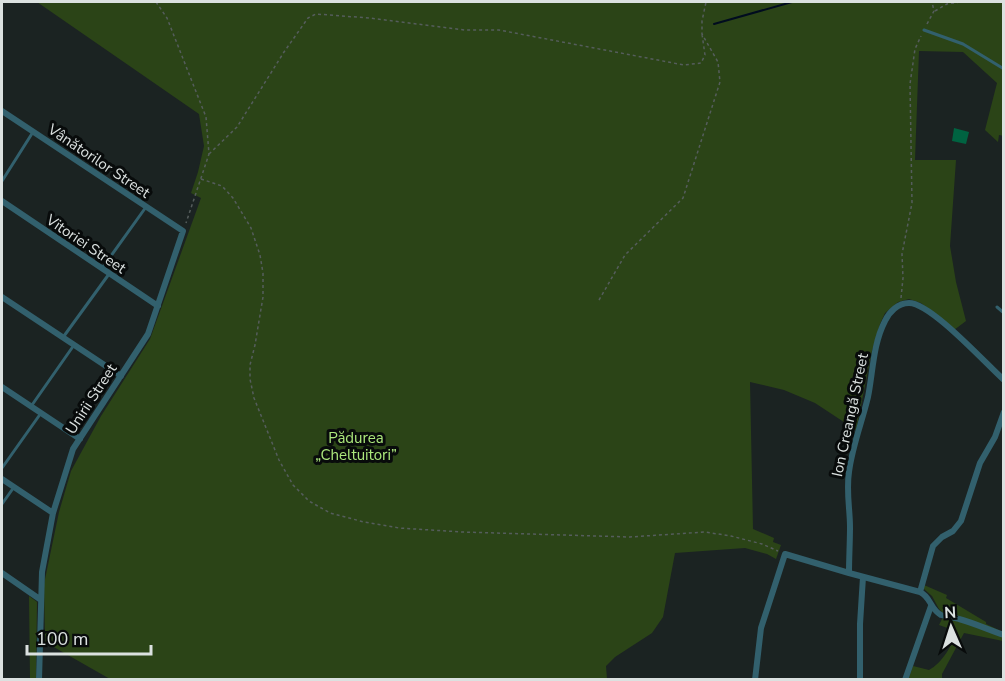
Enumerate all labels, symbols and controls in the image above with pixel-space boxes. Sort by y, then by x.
street label: Vânătorilor Street [43,119,155,203]
street label: Vitoriei Street [41,209,131,279]
street label: Ion Creangă Street [827,351,873,479]
street label: Unirii Street [61,359,122,438]
park label: Pădurea „Cheltuitori” [315,428,397,465]
north arrow [921,597,981,657]
text: N [944,602,957,624]
scale bar [27,618,152,656]
text: 100 m [36,627,88,651]

